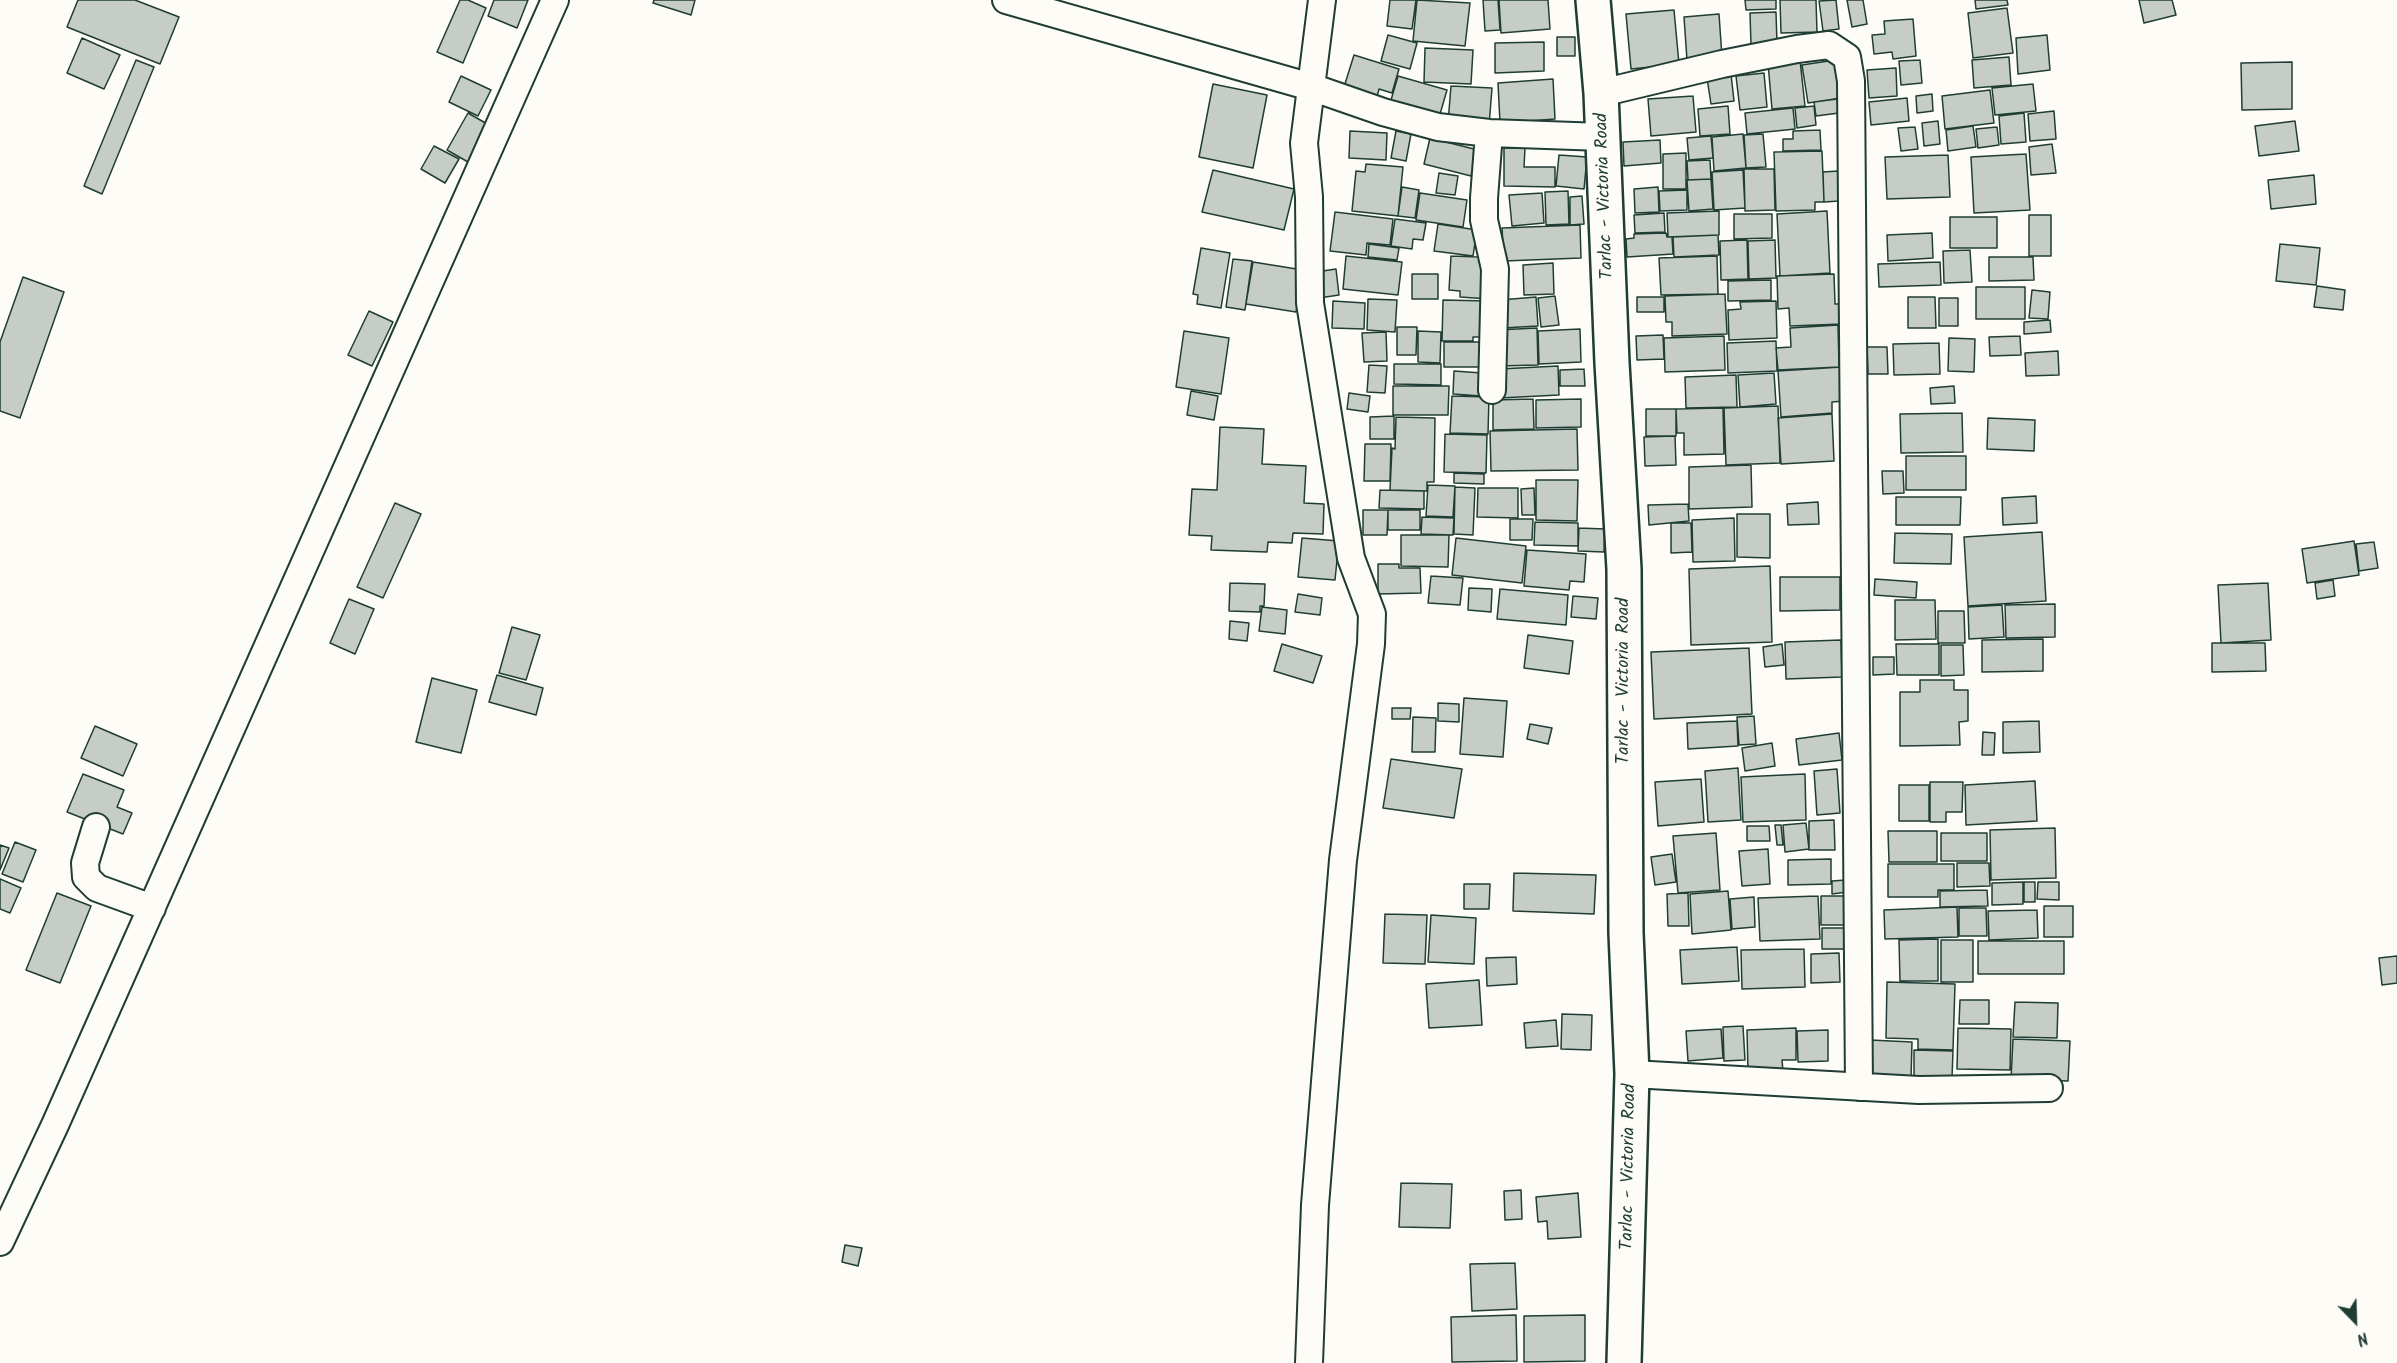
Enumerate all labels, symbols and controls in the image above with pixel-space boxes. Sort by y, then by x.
street label: Tarlac - Victoria Road [1592,112,1620,280]
street label: Tarlac - Victoria Road [1614,598,1636,764]
street label: Tarlac - Victoria Road [1618,1084,1642,1250]
north arrow [2325,1291,2385,1351]
text: N [2353,1325,2372,1352]

